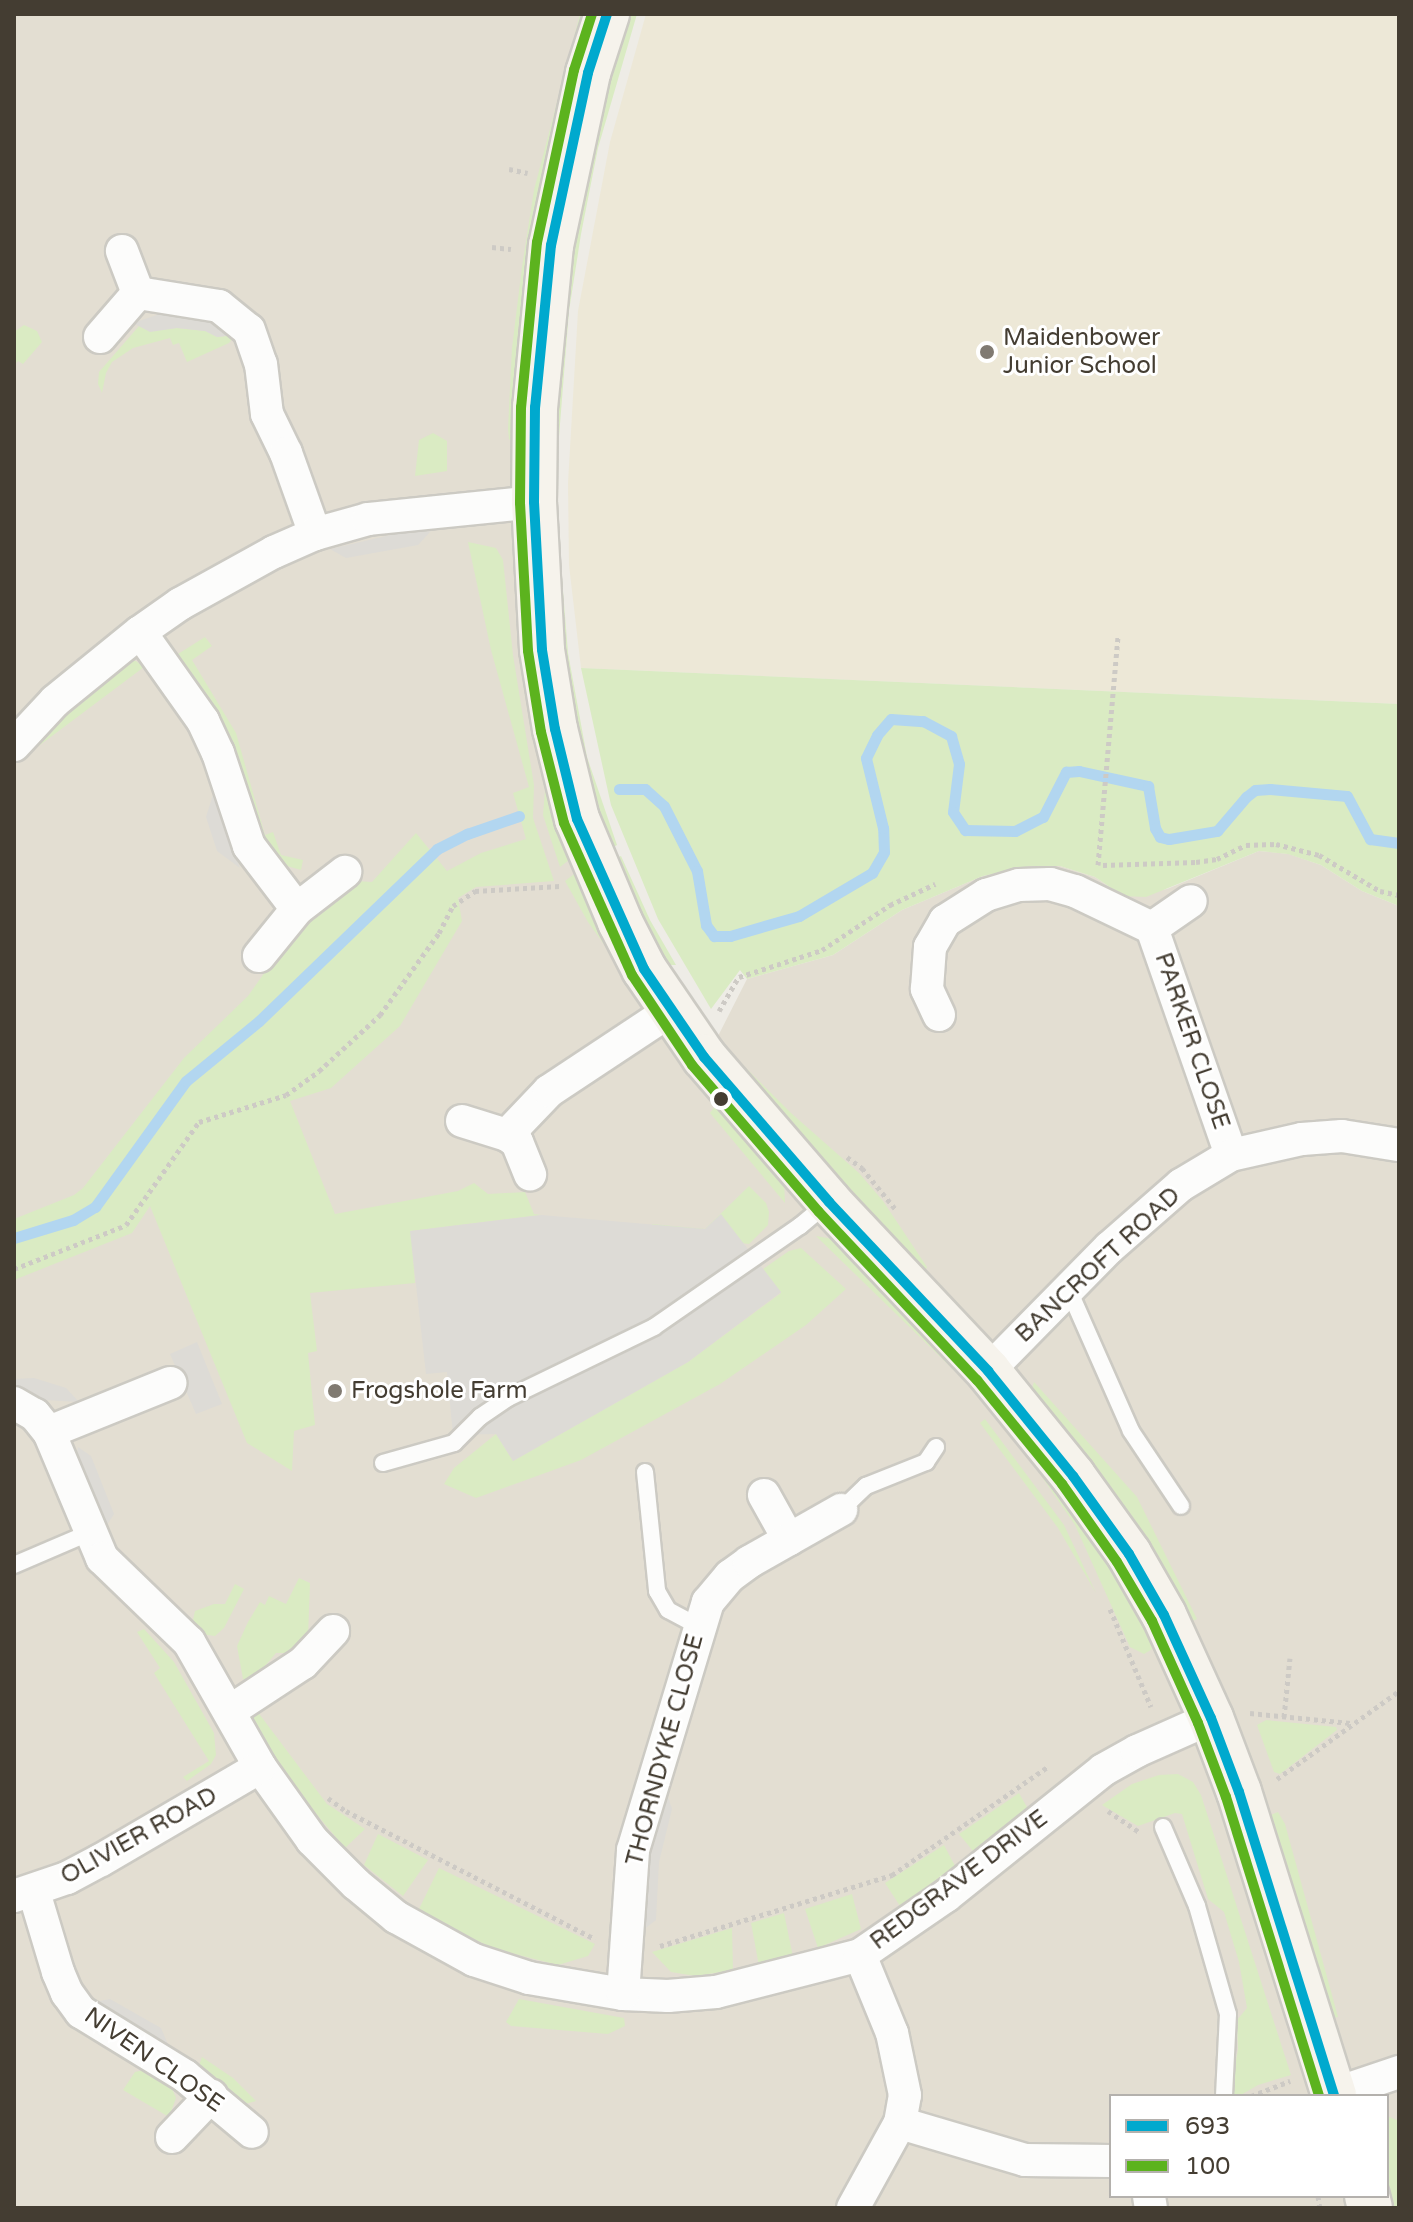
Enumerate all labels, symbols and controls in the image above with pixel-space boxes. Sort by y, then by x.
place label: Maidenbower Junior School [1003,324,1160,380]
marker: Maidenbower Junior School [978,343,996,361]
street label: PARKER CLOSE [1148,949,1236,1133]
unlabelled marker [713,1091,729,1107]
street label: BANCROFT ROAD [1010,1181,1186,1349]
place label: Frogshole Farm [351,1377,528,1405]
marker: Frogshole Farm [326,1382,344,1400]
street label: THORNDYKE CLOSE [620,1631,710,1869]
street label: OLIVIER ROAD [56,1781,222,1891]
street label: REDGRAVE DRIVE [865,1804,1053,1956]
street label: NIVEN CLOSE [79,2001,229,2119]
legend [1109,2094,1389,2198]
text: 693 [1185,2112,1230,2141]
text: 100 [1185,2152,1230,2181]

